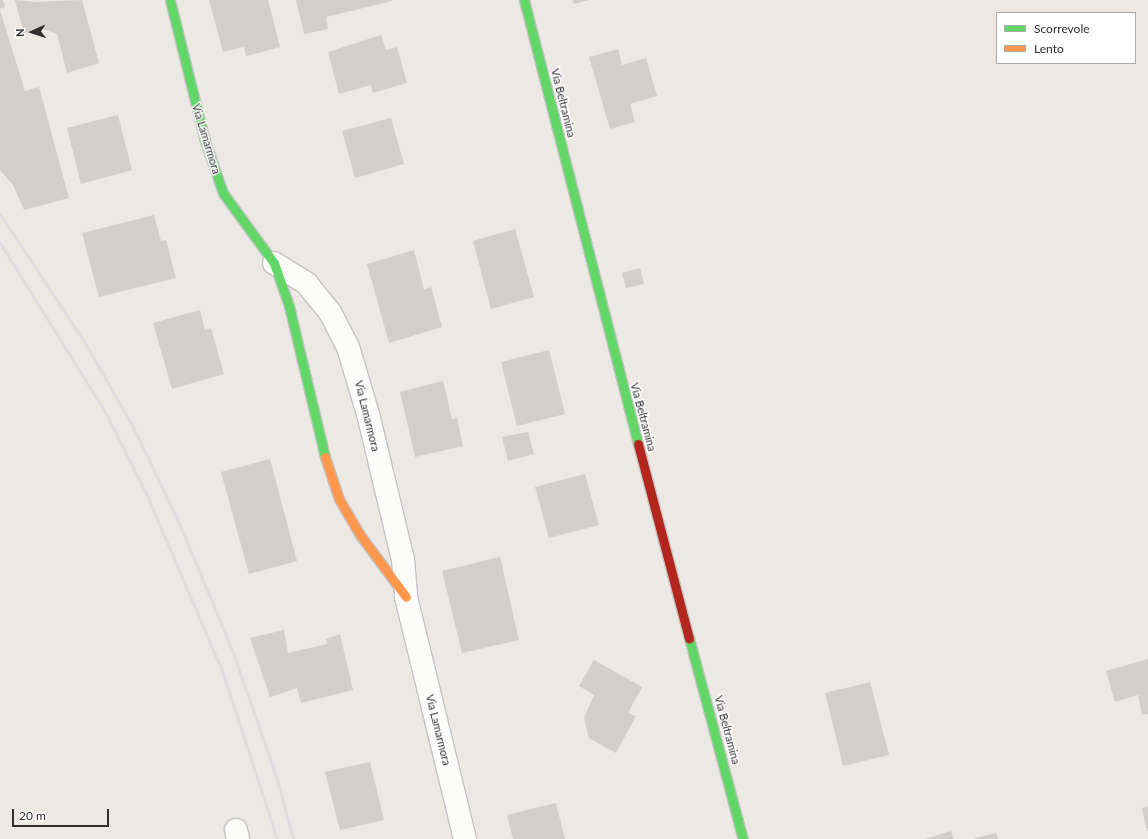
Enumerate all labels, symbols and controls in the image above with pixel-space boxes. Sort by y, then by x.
north arrow [12,12,52,52]
legend [996,12,1136,64]
text: Scorrevole [1034,21,1090,36]
text: N [13,28,26,37]
text: Lento [1034,41,1064,56]
street label: Via Beltramina [548,67,578,139]
street label: Via Lamarmora [189,102,223,176]
street label: Via Lamarmora [352,379,382,453]
street label: Via Beltramina [628,381,658,453]
street label: Via Lamarmora [423,693,453,767]
street label: Via Beltramina [712,694,742,766]
scale bar [14,801,111,827]
text: 20 m [19,808,46,823]

